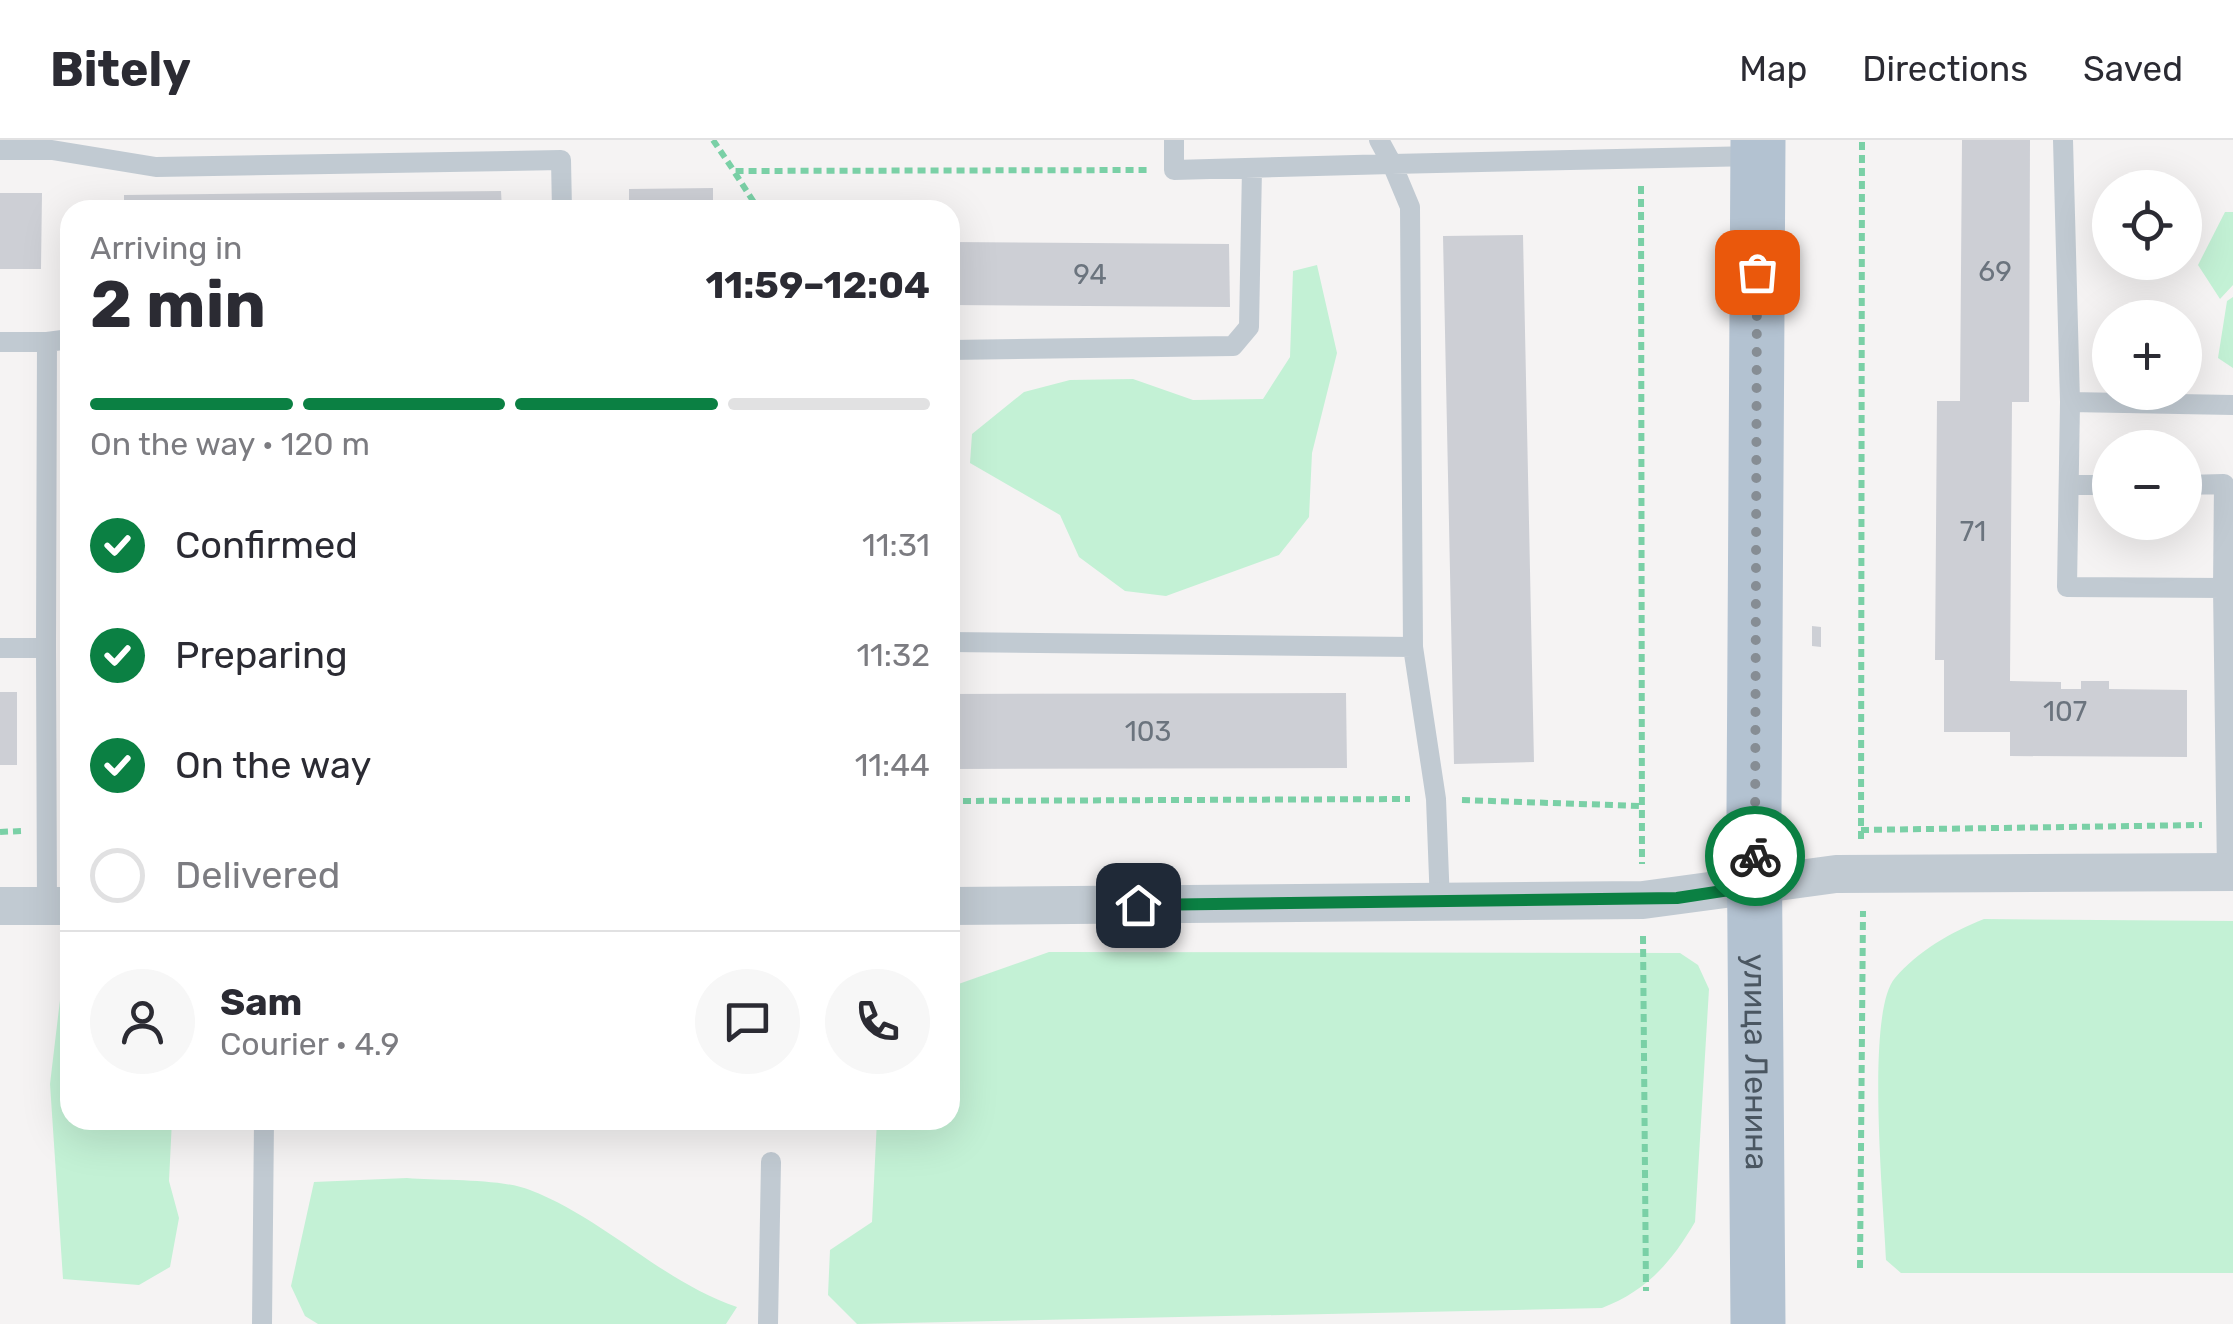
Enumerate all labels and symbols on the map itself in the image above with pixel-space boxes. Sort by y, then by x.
pin [1715,230,1800,315]
house number: 69 [1978,255,2012,288]
house number: 94 [1073,258,1107,291]
house number: 71 [1960,515,1986,548]
house number: 107 [2043,695,2087,728]
house number: 103 [1125,715,1171,748]
courier [1705,806,1805,906]
pin [1096,863,1181,948]
street label: улица Ленина [1736,954,1776,1170]

